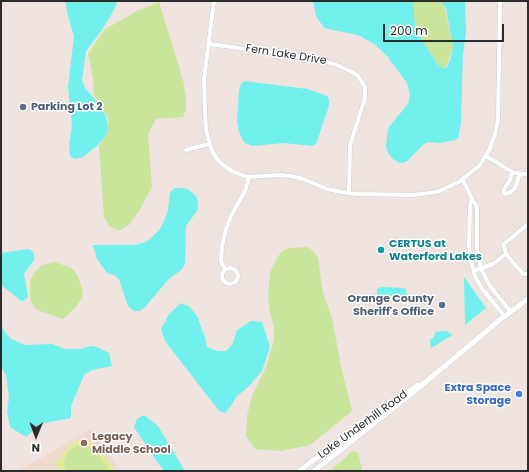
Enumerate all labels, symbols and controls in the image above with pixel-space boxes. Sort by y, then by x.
scale bar [385,16,506,42]
text: 200 m [390,22,428,39]
street label: Fern Lake Drive [245,42,327,68]
place label: Parking Lot 2 [31,100,103,114]
marker: Parking Lot 2 [18,102,28,112]
place label: CERTUS at Waterford Lakes [389,237,482,263]
marker: CERTUS at Waterford Lakes [376,245,386,255]
place label: Orange County Sheriff's Office [348,292,434,318]
marker: Orange County Sheriff's Office [437,300,447,310]
place label: Extra Space Storage [444,381,511,407]
street label: Lake Underhill Road [316,388,410,462]
marker: Extra Space Storage [514,389,524,399]
north arrow [16,416,56,456]
place label: Legacy Middle School [92,430,171,456]
marker: Legacy Middle School [79,438,89,448]
text: N [32,440,40,456]

